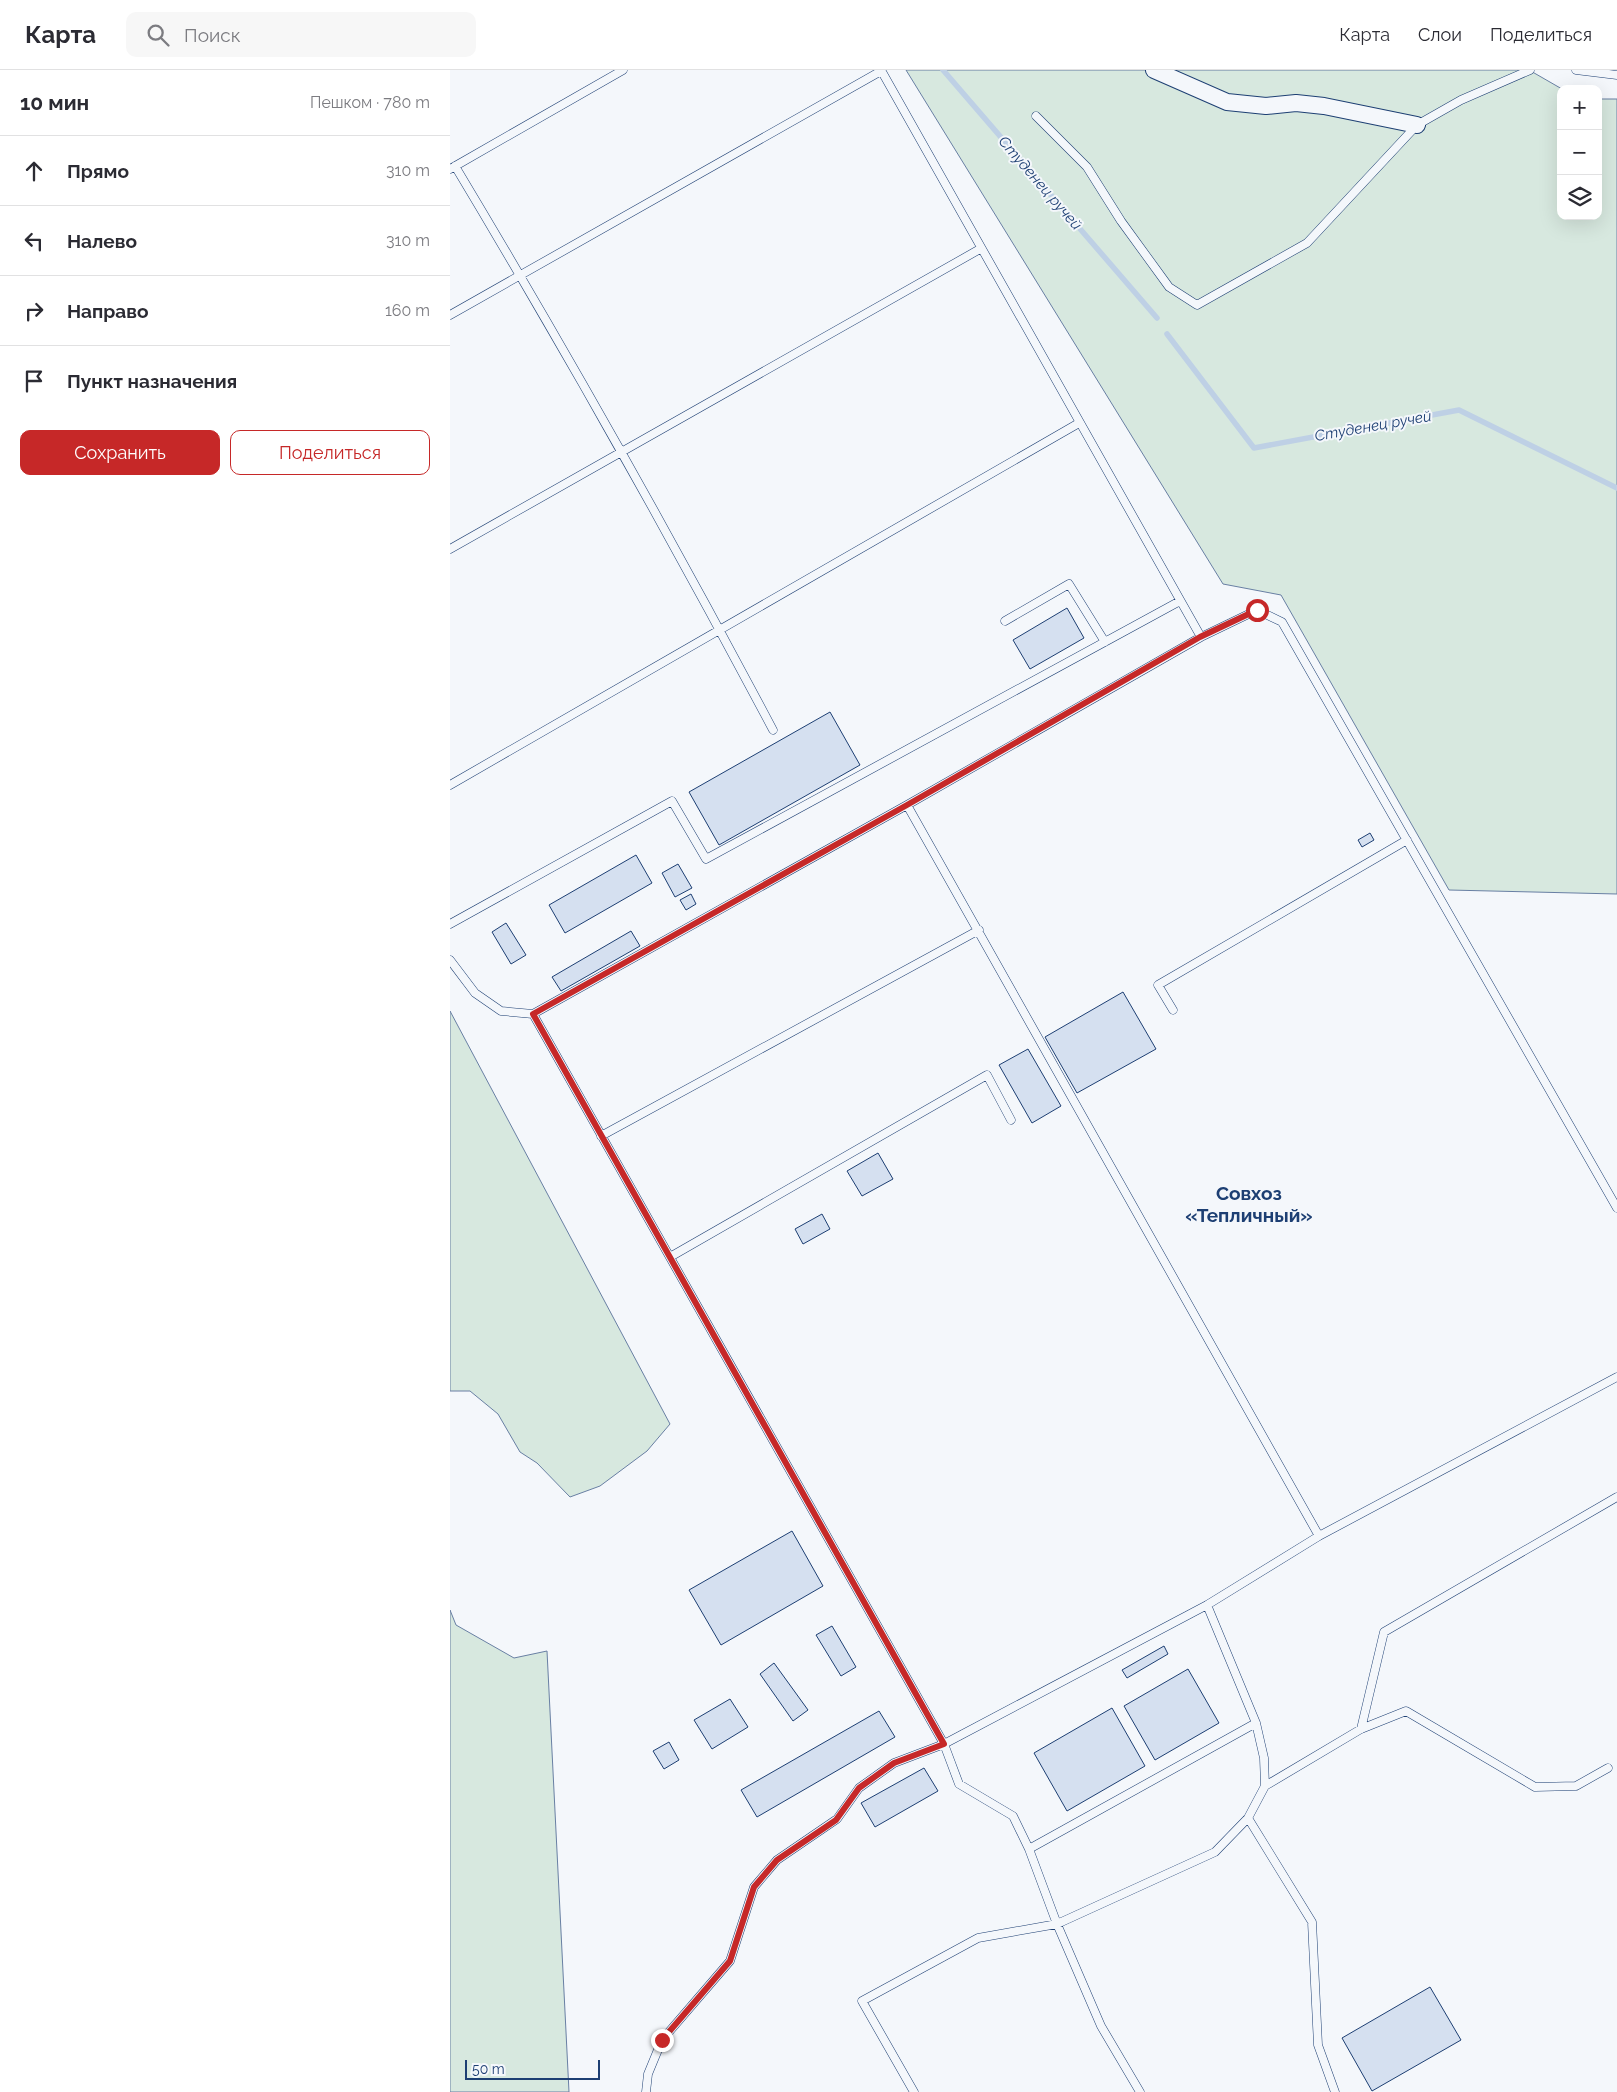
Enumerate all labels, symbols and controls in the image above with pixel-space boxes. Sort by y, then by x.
search box [126,12,476,57]
text: Карта [25,20,96,49]
icon: search [144,21,172,49]
text: Поиск [184,24,241,46]
text: Карта [1339,24,1390,45]
text: Слои [1418,24,1462,45]
text: Поделиться [1490,24,1592,45]
map controls [1557,85,1602,220]
button: + [1557,85,1602,130]
text: 10 мин [20,90,89,115]
text: Пешком · 780 m [310,93,430,112]
button: − [1557,130,1602,175]
water label: Студенец ручей [994,132,1086,234]
icon: ahead [20,157,48,185]
text: Прямо [67,160,129,182]
text: 310 m [386,161,430,180]
button: layers [1557,175,1602,220]
icon: left [20,227,48,255]
text: Налево [67,230,137,252]
text: 310 m [386,231,430,250]
icon: right [20,297,48,325]
text: Направо [67,300,148,322]
text: 160 m [385,301,430,320]
icon: arrive [20,367,48,395]
text: Пункт назначения [67,370,237,392]
water label: Студенец ручей [1313,407,1433,445]
button: Сохранить [20,430,220,475]
button: Поделиться [230,430,430,475]
route start [1246,599,1269,622]
district label: Совхоз «Тепличный» [1185,1182,1313,1226]
route end [651,2029,674,2052]
scale bar [465,2057,600,2080]
text: 50 m [472,2061,505,2077]

